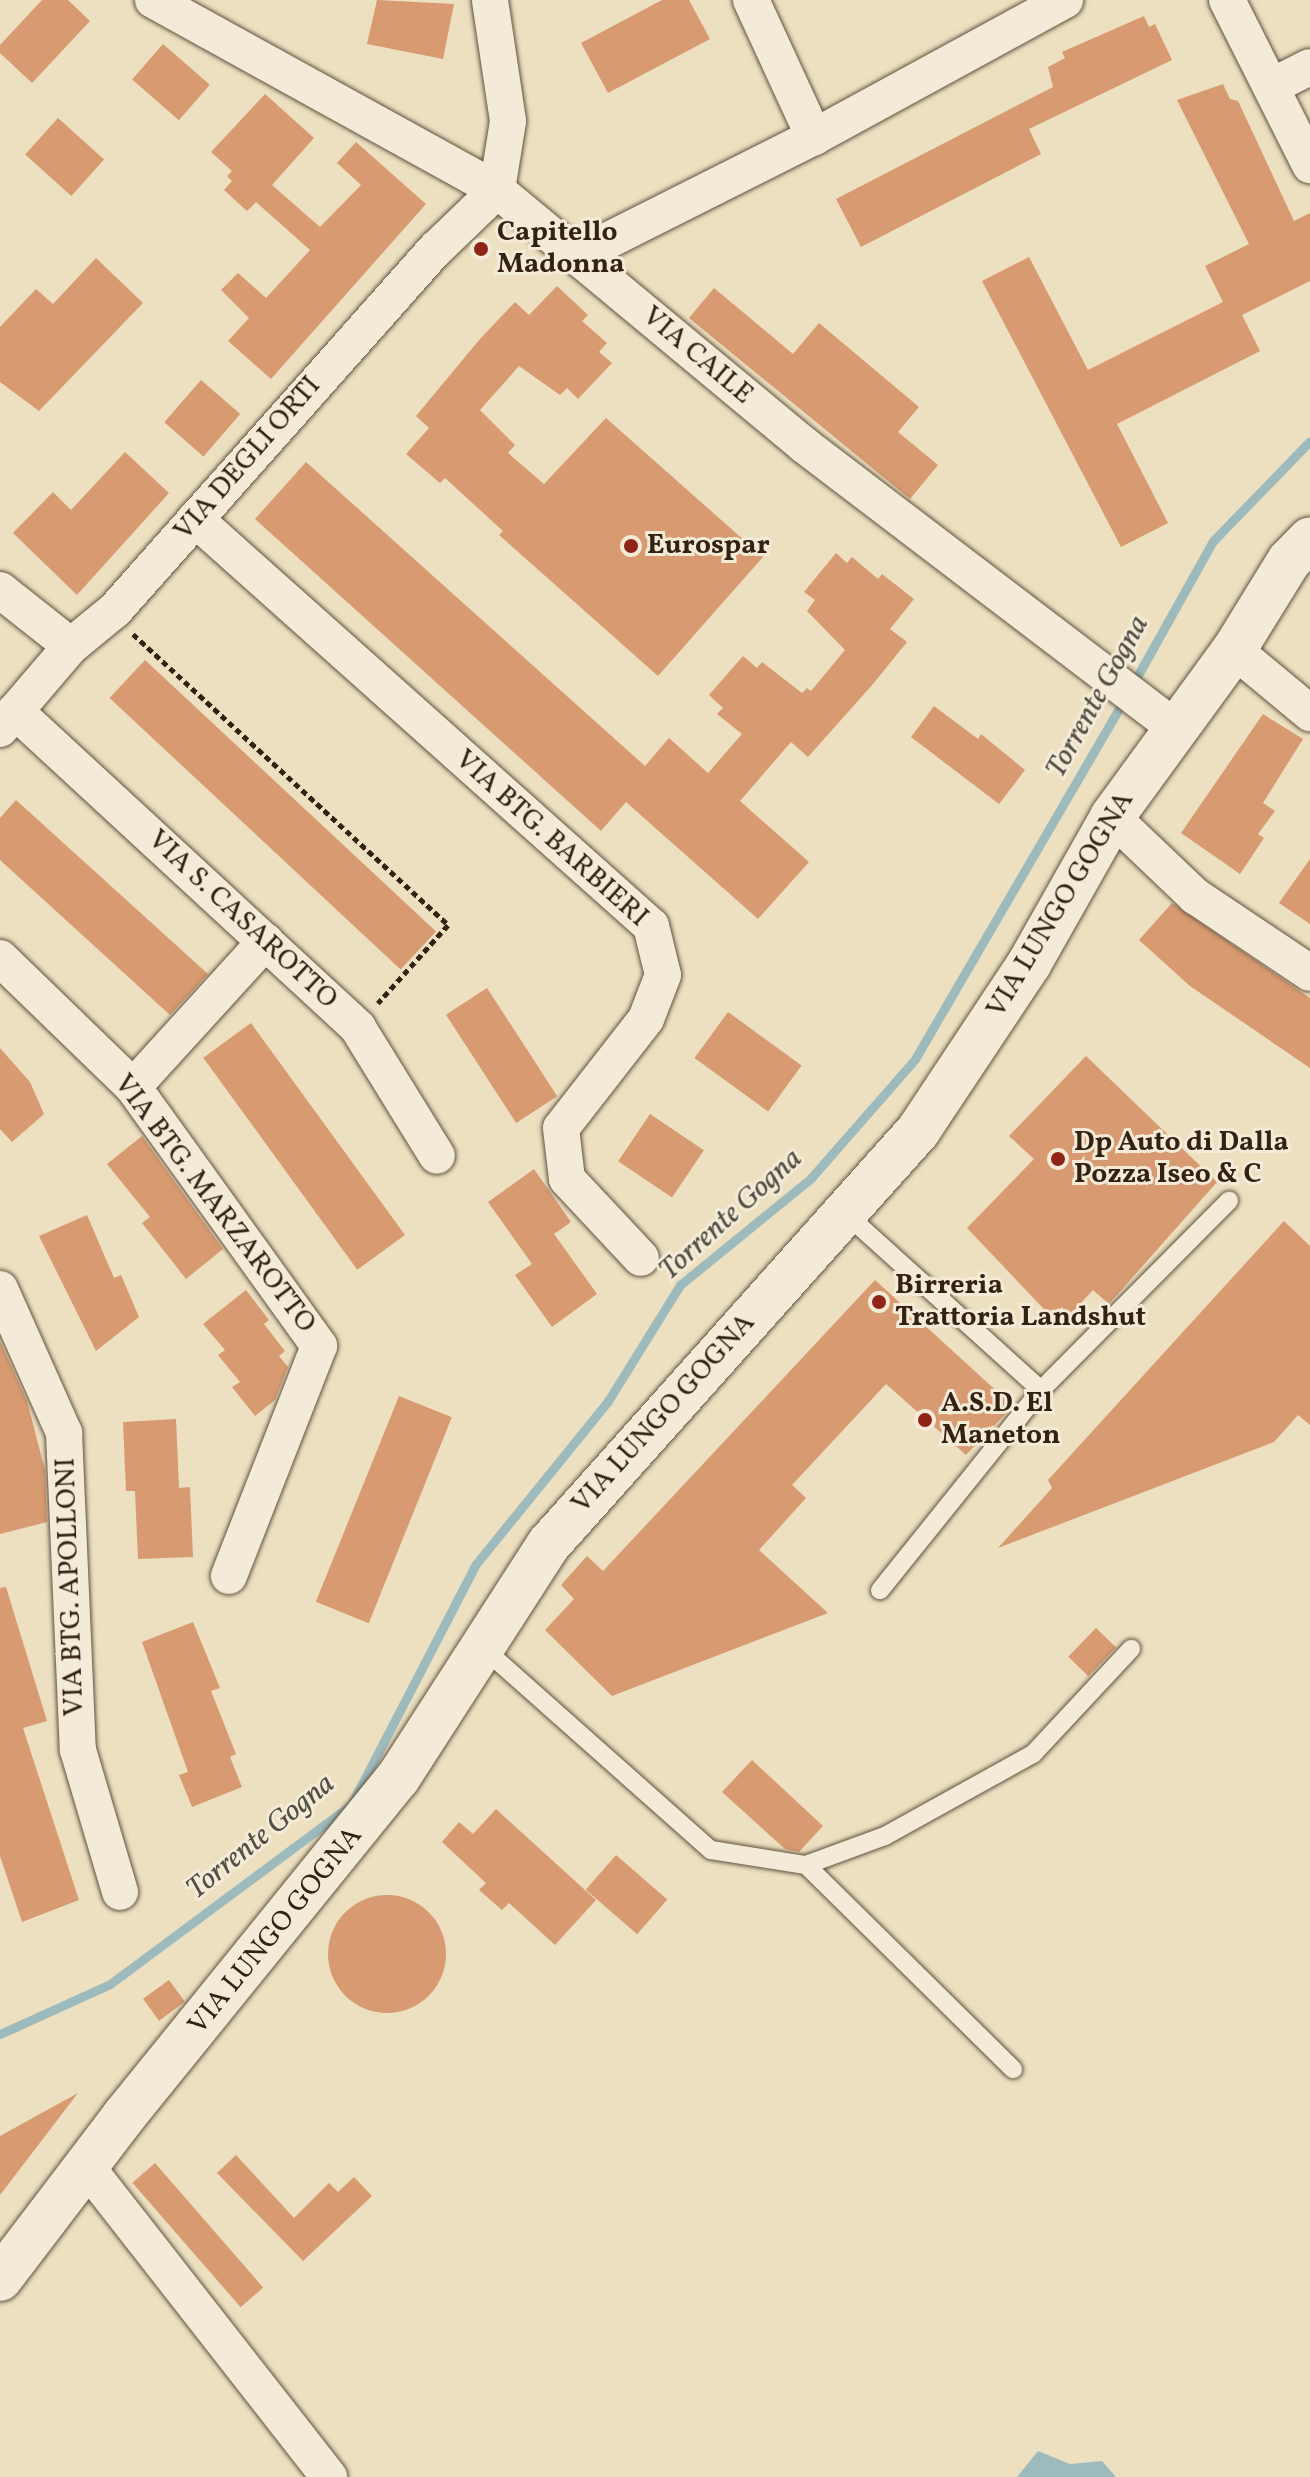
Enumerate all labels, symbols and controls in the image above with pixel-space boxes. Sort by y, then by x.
place label: Capitello Madonna [497,216,624,282]
marker: Capitello Madonna [472,240,490,258]
street label: VIA CAILE [635,300,759,412]
street label: VIA DEGLI ORTI [168,370,328,548]
place label: Eurospar [647,529,770,563]
marker: Eurospar [622,537,640,555]
water label: Torrente Gogna [1039,610,1157,784]
street label: VIA BTG. BARBIERI [447,743,655,935]
street label: VIA LUNGO GOGNA [980,786,1142,1024]
street label: VIA S. CASAROTTO [140,823,344,1017]
street label: VIA BTG. MARZAROTTO [106,1068,322,1340]
place label: Dp Auto di Dalla Pozza Iseo & C [1074,1126,1289,1192]
water label: Torrente Gogna [652,1141,810,1289]
marker: Dp Auto di Dalla Pozza Iseo & C [1049,1150,1067,1168]
place label: Birreria Trattoria Landshut [895,1269,1146,1335]
marker: Birreria Trattoria Landshut [870,1293,888,1311]
street label: VIA LUNGO GOGNA [565,1307,763,1521]
place label: A.S.D. El Maneton [941,1387,1060,1453]
marker: A.S.D. El Maneton [916,1411,934,1429]
street label: VIA BTG. APOLLONI [50,1457,92,1717]
water label: Torrente Gogna [180,1766,342,1908]
street label: VIA LUNGO GOGNA [182,1820,370,2042]

